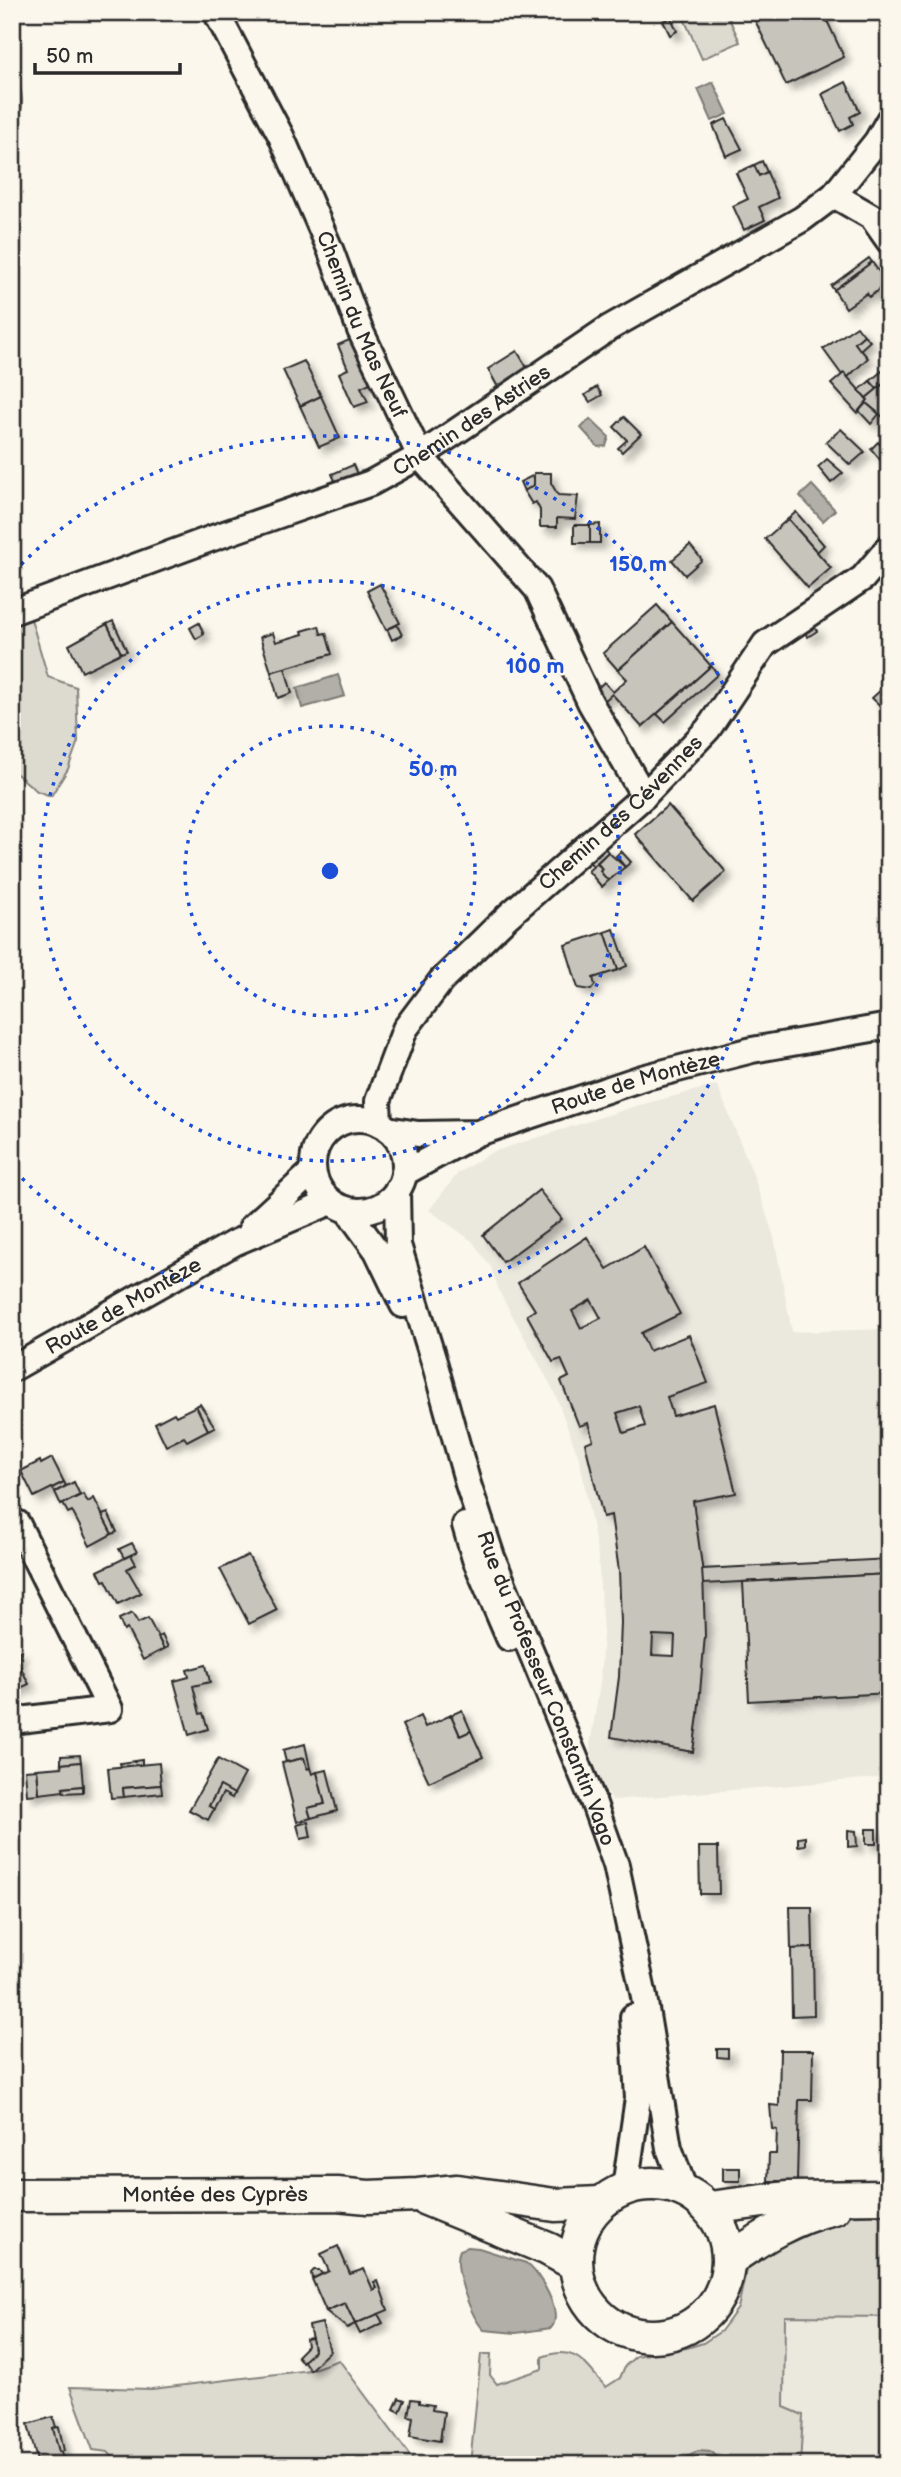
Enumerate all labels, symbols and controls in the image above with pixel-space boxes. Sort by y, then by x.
scale bar [35,32,180,76]
text: 50 m [46,44,93,69]
street label: Chemin du Mas Neuf [311,227,413,422]
street label: Chemin des Astries [388,359,555,481]
text: 150 m [609,552,667,577]
text: 100 m [506,654,564,679]
street label: Chemin des Cévennes [533,730,708,896]
text: 50 m [409,757,457,782]
centre of rings [318,859,342,883]
street label: Route de Montèze [548,1046,723,1120]
street label: Route de Montèze [41,1252,206,1360]
street label: Rue du Professeur Constantin Vago [472,1528,621,1849]
street label: Montée des Cyprès [122,2182,308,2207]

